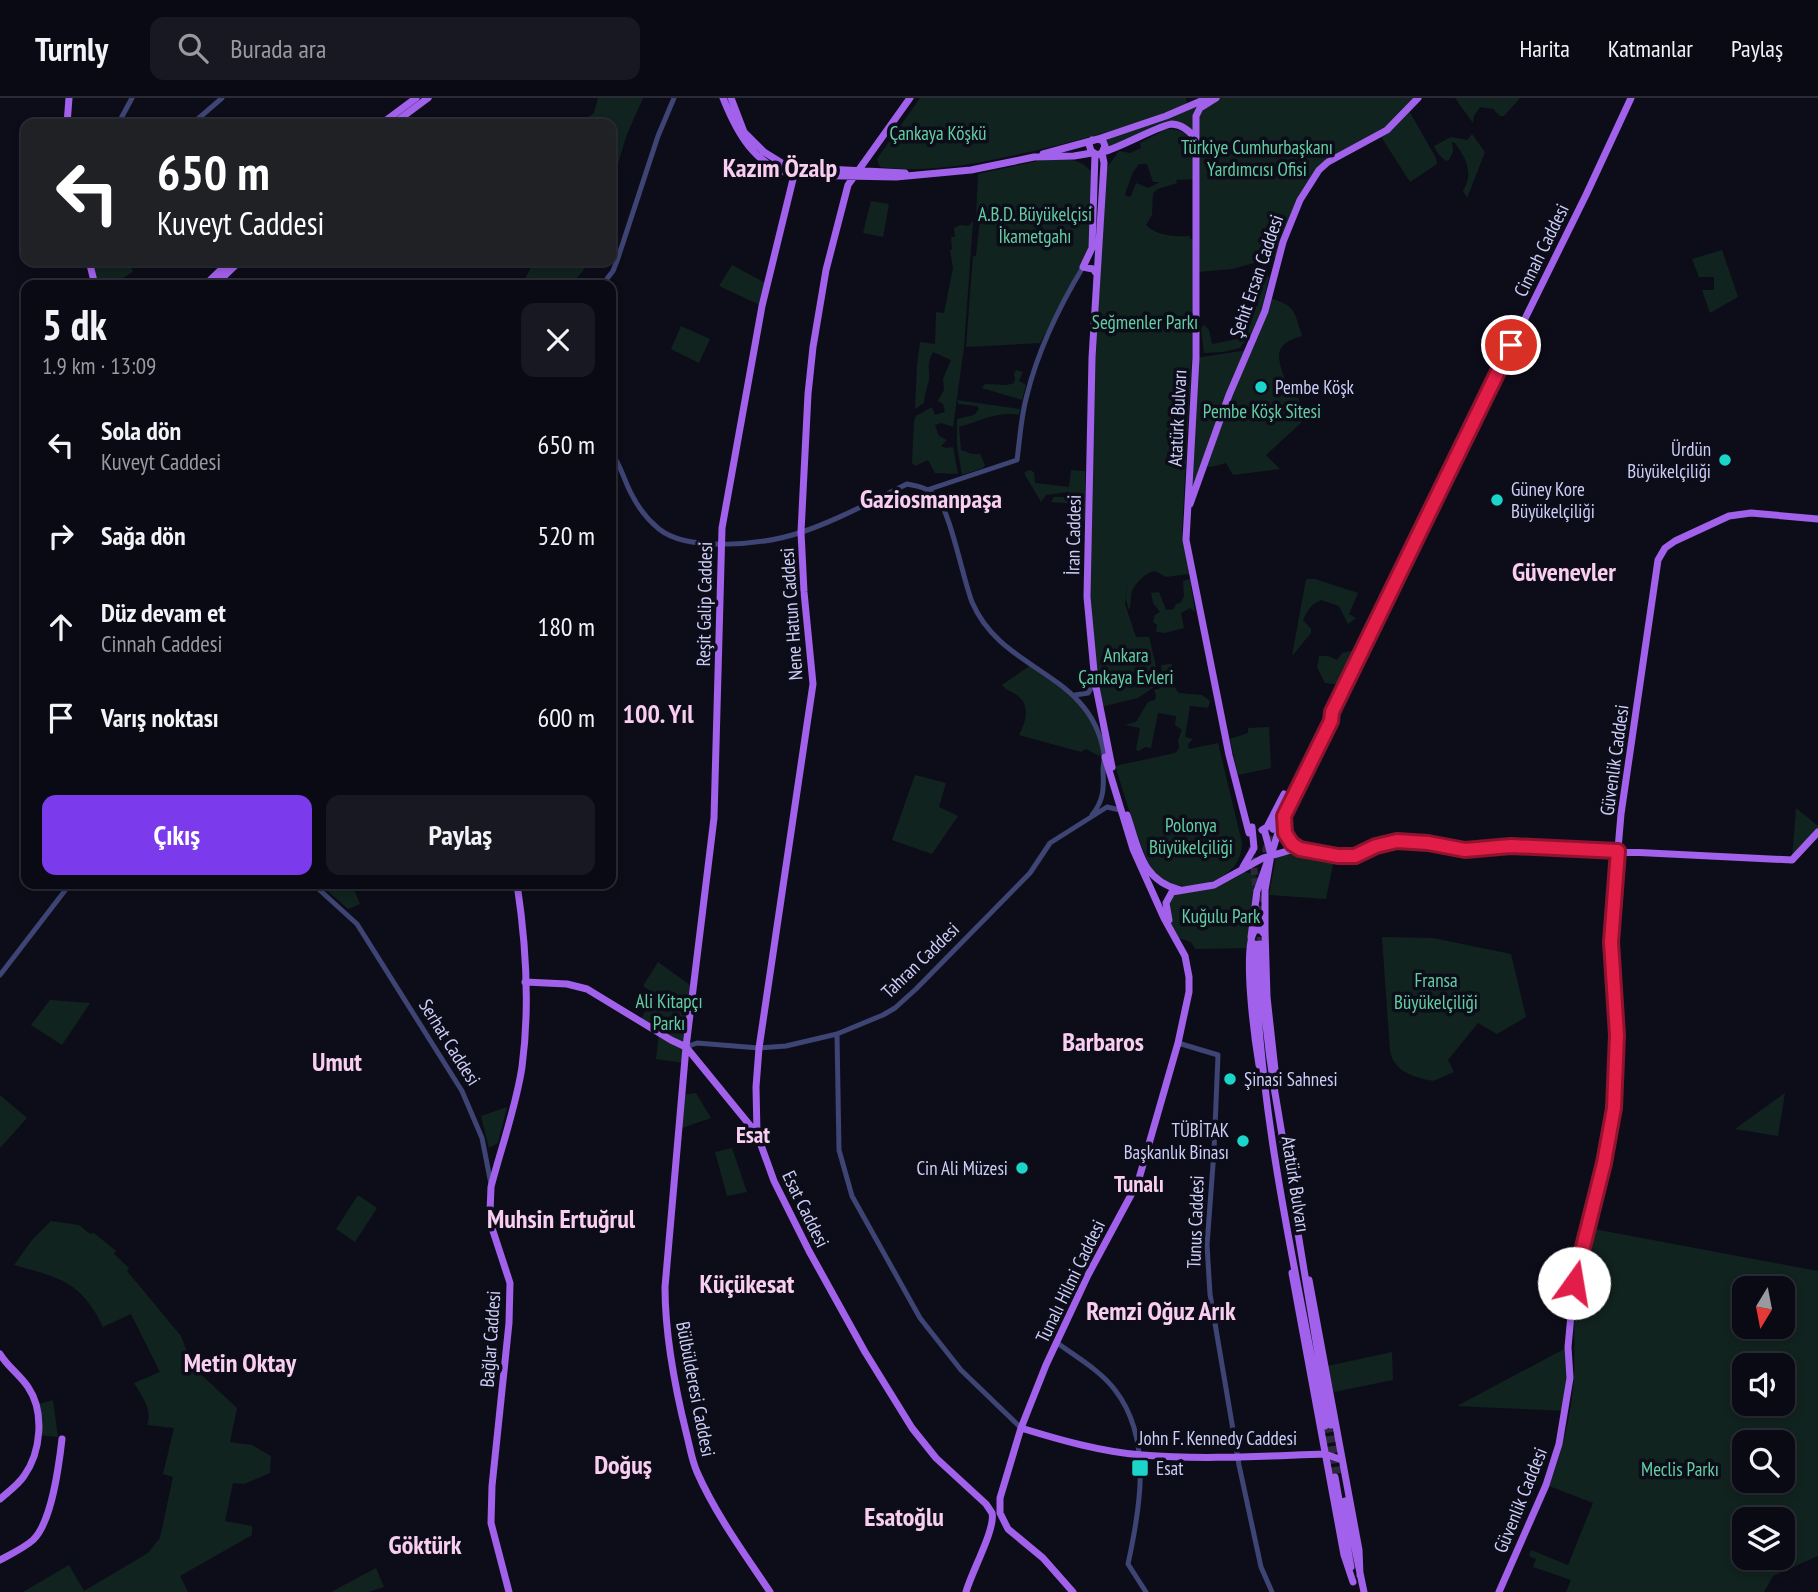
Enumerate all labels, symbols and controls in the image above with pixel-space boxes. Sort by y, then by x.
search box [150,17,640,80]
text: Turnly [35,27,108,70]
icon: search [174,29,212,67]
text: Burada ara [230,32,326,65]
text: Harita [1519,33,1570,64]
text: Katmanlar [1608,33,1693,64]
text: Paylaş [1731,33,1783,64]
park label: Çankaya Köşkü [889,121,987,145]
park label: Türkiye Cumhurbaşkanı Yardımcısı Ofisi [1181,135,1333,181]
text: 650 m [157,140,270,204]
icon: left [42,147,133,238]
district label: Kazım Özalp [723,151,837,184]
street label: Cinnah Caddesi [1508,200,1574,300]
text: Kuveyt Caddesi [157,202,324,244]
park label: A.B.D. Büyükelçisi İkametgahı [978,202,1092,248]
street label: Şehit Ersan Caddesi [1224,211,1288,341]
text: 5 dk [42,297,107,352]
button: close [521,303,595,377]
park label: Seğmenler Parkı [1092,310,1198,334]
pin [1481,315,1541,375]
icon: arrive [1492,326,1530,364]
text: 1.9 km · 13:09 [42,351,156,380]
street label: Atatürk Bulvarı [1162,369,1192,467]
place label: Pembe Köşk [1275,375,1355,399]
marker: Pembe Köşk [1253,379,1269,395]
park label: Pembe Köşk Sitesi [1203,399,1321,423]
text: Sola dön [101,414,181,447]
icon: left [42,426,80,464]
text: 650 m [537,428,595,461]
place label: Ürdün Büyükelçiliği [1627,437,1711,483]
text: Kuveyt Caddesi [101,447,221,476]
marker: Ürdün Büyükelçiliği [1717,452,1733,468]
place label: Güney Kore Büyükelçiliği [1511,477,1595,523]
district label: Gaziosmanpaşa [860,482,1002,515]
marker: Güney Kore Büyükelçiliği [1489,492,1505,508]
street label: İran Caddesi [1060,495,1086,575]
icon: right [42,517,80,555]
text: Sağa dön [101,519,186,552]
text: 520 m [537,519,595,552]
street label: Reşit Galip Caddesi [691,541,717,667]
street label: Nene Hatun Caddesi [774,547,808,681]
district label: Güvenevler [1512,555,1616,588]
text: Düz devam et [101,596,226,629]
icon: ahead [42,608,80,646]
text: 180 m [537,610,595,643]
text: Cinnah Caddesi [101,629,223,658]
park label: Ankara Çankaya Evleri [1078,643,1174,689]
district label: 100. Yıl [623,697,694,730]
icon: arrive [42,699,80,737]
text: Varış noktası [101,701,219,734]
text: 600 m [537,701,595,734]
street label: Güvenlik Caddesi [1594,703,1634,817]
button: Çıkış [42,795,312,875]
button: Paylaş [326,795,595,875]
park label: Polonya Büyükelçiliği [1149,813,1233,859]
park label: Kuğulu Park [1182,904,1261,928]
street label: Tahran Caddesi [876,917,964,1003]
park label: Fransa Büyükelçiliği [1394,968,1478,1014]
park label: Ali Kitapçı Parkı [635,989,703,1035]
street label: Serhat Caddesi [414,994,486,1090]
district label: Barbaros [1062,1025,1144,1058]
district label: Umut [312,1045,362,1078]
place label: Şinasi Sahnesi [1244,1067,1338,1091]
marker: Şinasi Sahnesi [1222,1071,1238,1087]
place label: TÜBİTAK Başkanlık Binası [1124,1118,1229,1164]
district label: Esat [736,1120,770,1149]
marker: TÜBİTAK Başkanlık Binası [1235,1133,1251,1149]
street label: Atatürk Bulvarı [1277,1134,1315,1234]
place label: Cin Ali Müzesi [916,1156,1008,1180]
marker: Cin Ali Müzesi [1014,1160,1030,1176]
street label: Esat Caddesi [777,1167,835,1251]
district label: Tunalı [1114,1169,1164,1198]
street label: Tunus Caddesi [1181,1175,1209,1269]
district label: Muhsin Ertuğrul [487,1202,636,1235]
street label: Tunalı Hilmi Caddesi [1030,1216,1110,1346]
position arrow [1537,1246,1611,1320]
district label: Küçükesat [700,1267,795,1300]
north arrow [1732,1276,1796,1339]
map controls [1732,1276,1795,1570]
street label: Bağlar Caddesi [475,1290,505,1388]
district label: Remzi Oğuz Arık [1086,1294,1236,1327]
street label: Bülbülderesi Caddesi [671,1319,721,1459]
district label: Metin Oktay [184,1346,297,1379]
button: sound [1732,1353,1795,1416]
street label: John F. Kennedy Caddesi [1138,1426,1297,1450]
button: search [1732,1430,1795,1493]
street label: Güvenlik Caddesi [1488,1444,1552,1556]
district label: Doğuş [594,1448,652,1481]
place label: Esat [1156,1456,1184,1480]
park label: Meclis Parkı [1641,1457,1719,1481]
marker: Esat [1130,1458,1150,1478]
district label: Esatoğlu [864,1500,944,1533]
button: layers [1732,1507,1795,1570]
district label: Göktürk [389,1528,462,1561]

